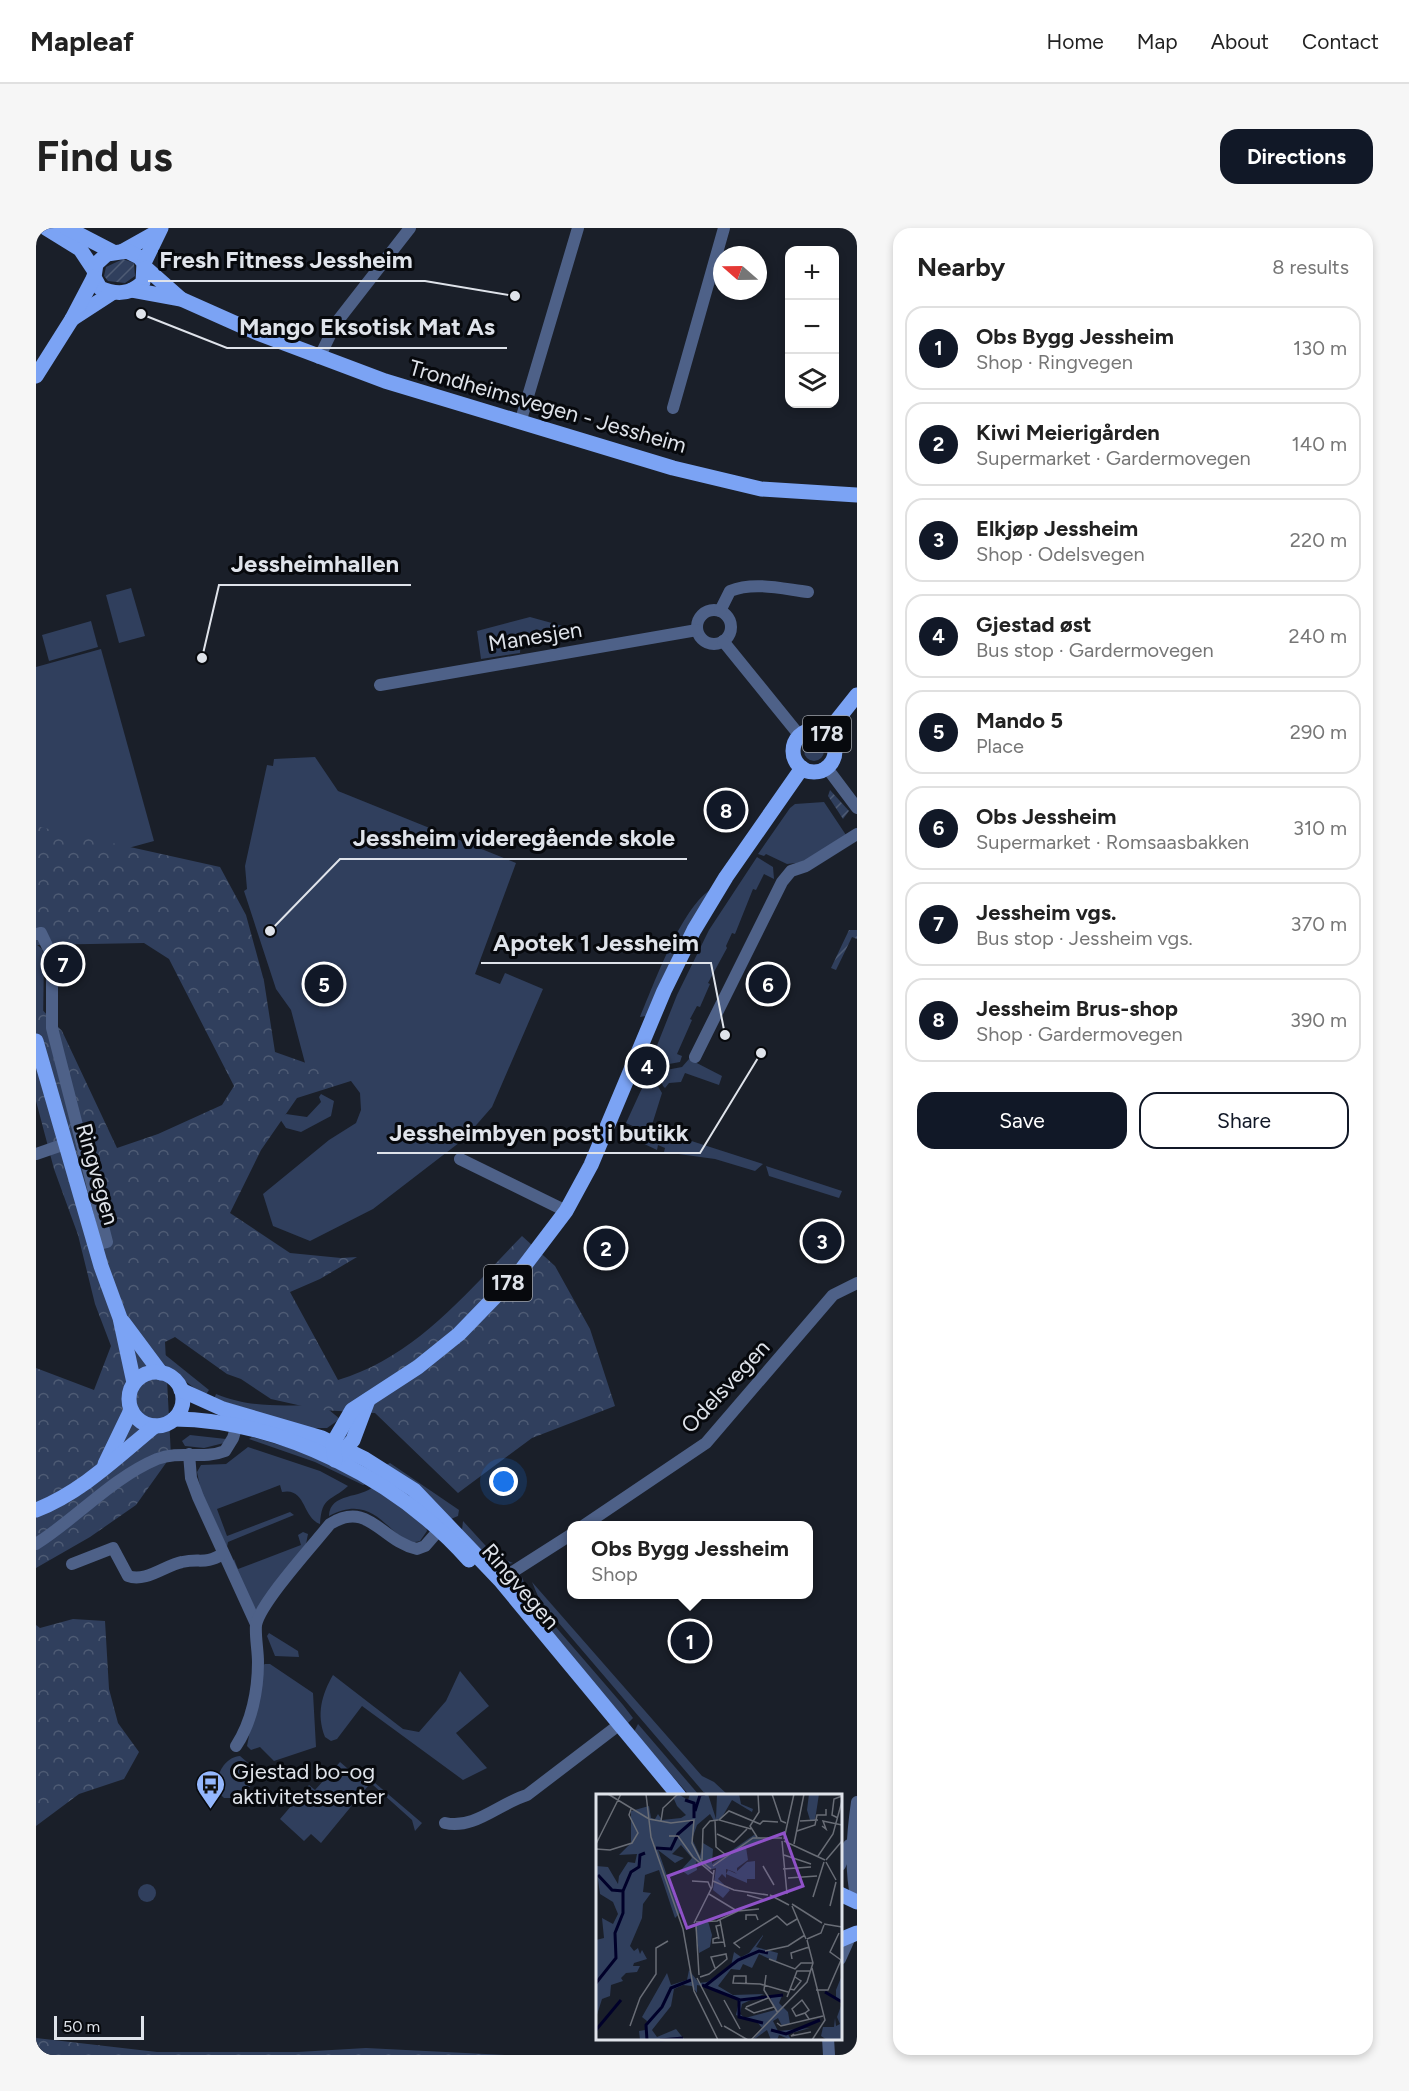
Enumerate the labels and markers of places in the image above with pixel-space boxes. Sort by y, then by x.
callout: Fresh Fitness Jessheim [148,239,425,281]
callout: Mango Eksotisk Mat As [227,306,507,348]
callout: Jessheimhallen [219,543,411,585]
pin: 8 [706,788,746,832]
callout: Jessheim videregående skole [340,817,687,859]
callout: Apotek 1 Jessheim [481,921,711,963]
pin: 7 [44,942,82,986]
pin: 5 [304,962,344,1006]
pin: 6 [748,962,788,1006]
pin: 4 [628,1044,666,1088]
callout: Jessheimbyen post i butikk [377,1111,700,1153]
pin: 3 [802,1218,842,1264]
pin: 2 [586,1226,626,1270]
pin: 1 [670,1618,710,1664]
place label: Gjestad bo-og aktivitetssenter [232,1758,386,1810]
bus stop icon: Gjestad bo-og aktivitetssenter [195,1768,227,1810]

